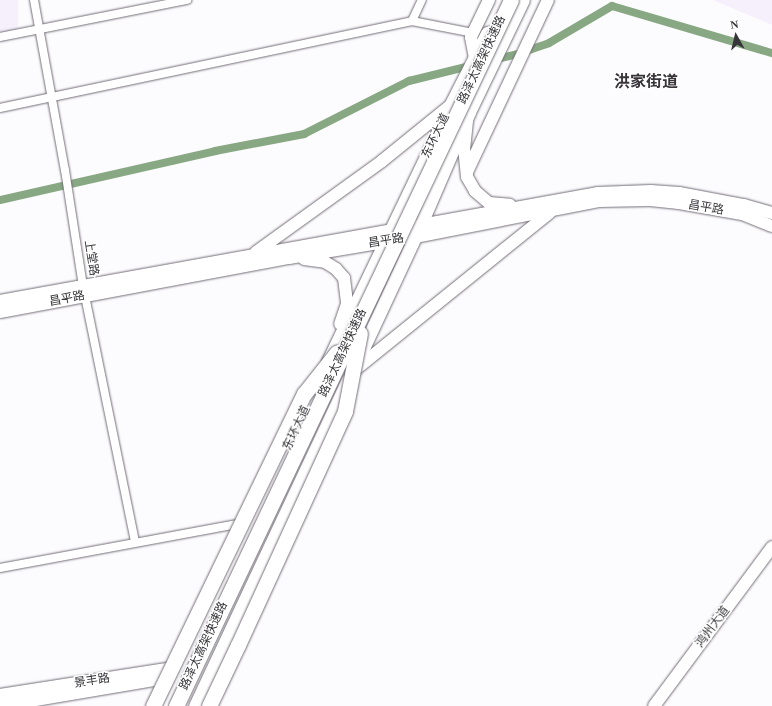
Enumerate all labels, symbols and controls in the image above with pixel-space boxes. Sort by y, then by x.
street label: 路泽太高架快速路 [455,13,509,107]
north arrow [716,16,756,56]
text: N [730,18,739,31]
district label: 洪家街道 [614,72,678,92]
street label: 东环大道 [419,111,453,161]
street label: 昌平路 [687,198,725,218]
street label: 昌平路 [367,231,405,251]
street label: 上堂路 [81,239,101,277]
street label: 昌平路 [48,288,86,310]
street label: 路泽太高架快速路 [316,306,370,400]
street label: 东环大道 [280,403,314,453]
street label: 路泽太高架快速路 [177,599,231,693]
street label: 鸿州大道 [693,603,733,651]
street label: 景丰路 [73,671,111,691]

